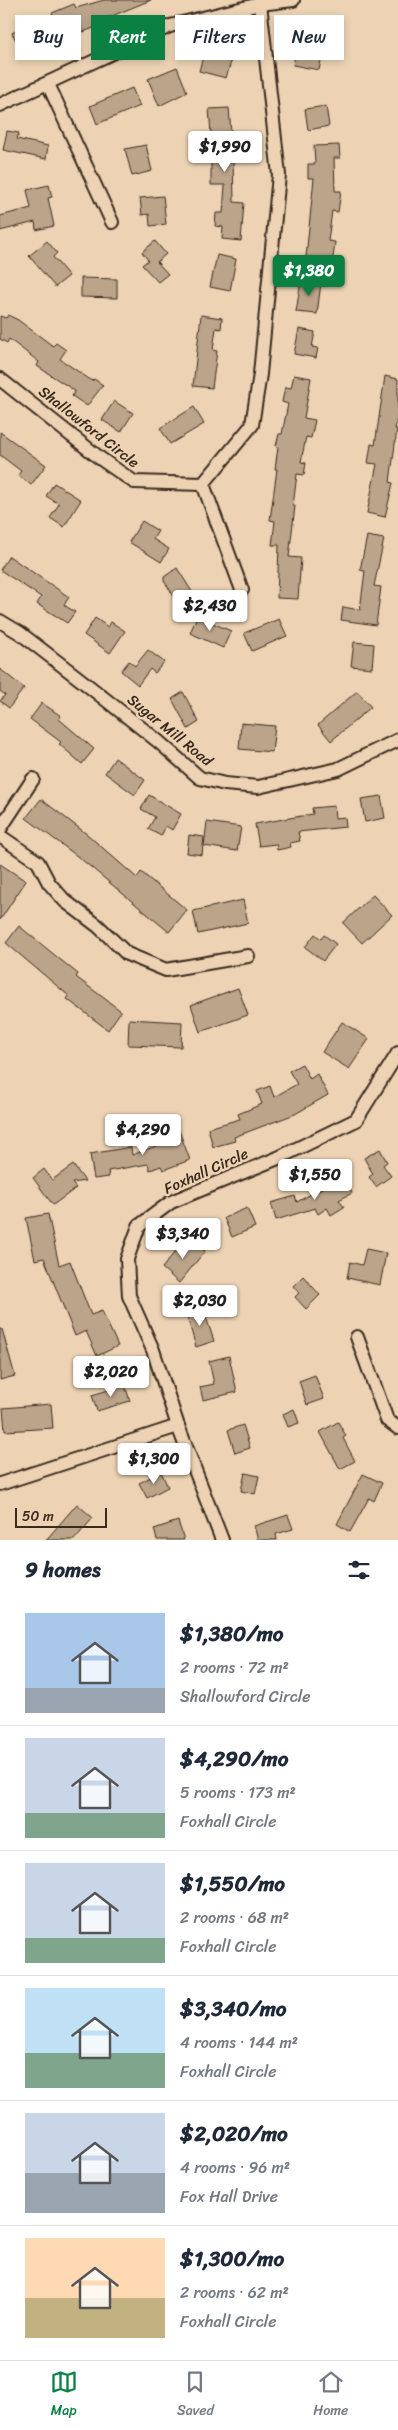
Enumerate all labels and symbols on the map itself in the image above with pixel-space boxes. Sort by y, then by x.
pin: $1,990 [184,130,266,173]
pin: $1,380 [268,254,350,297]
street label: Shallowford Circle [33,379,145,475]
pin: $2,430 [169,590,251,632]
street label: Sugar Mill Road [121,687,219,774]
pin: $4,290 [102,1114,184,1156]
street label: Foxhall Circle [159,1141,253,1201]
pin: $1,550 [274,1158,356,1201]
pin: $3,340 [142,1218,224,1260]
pin: $2,030 [159,1284,241,1327]
pin: $2,020 [70,1356,152,1398]
pin: $1,300 [113,1442,195,1485]
scale bar [15,1505,108,1528]

